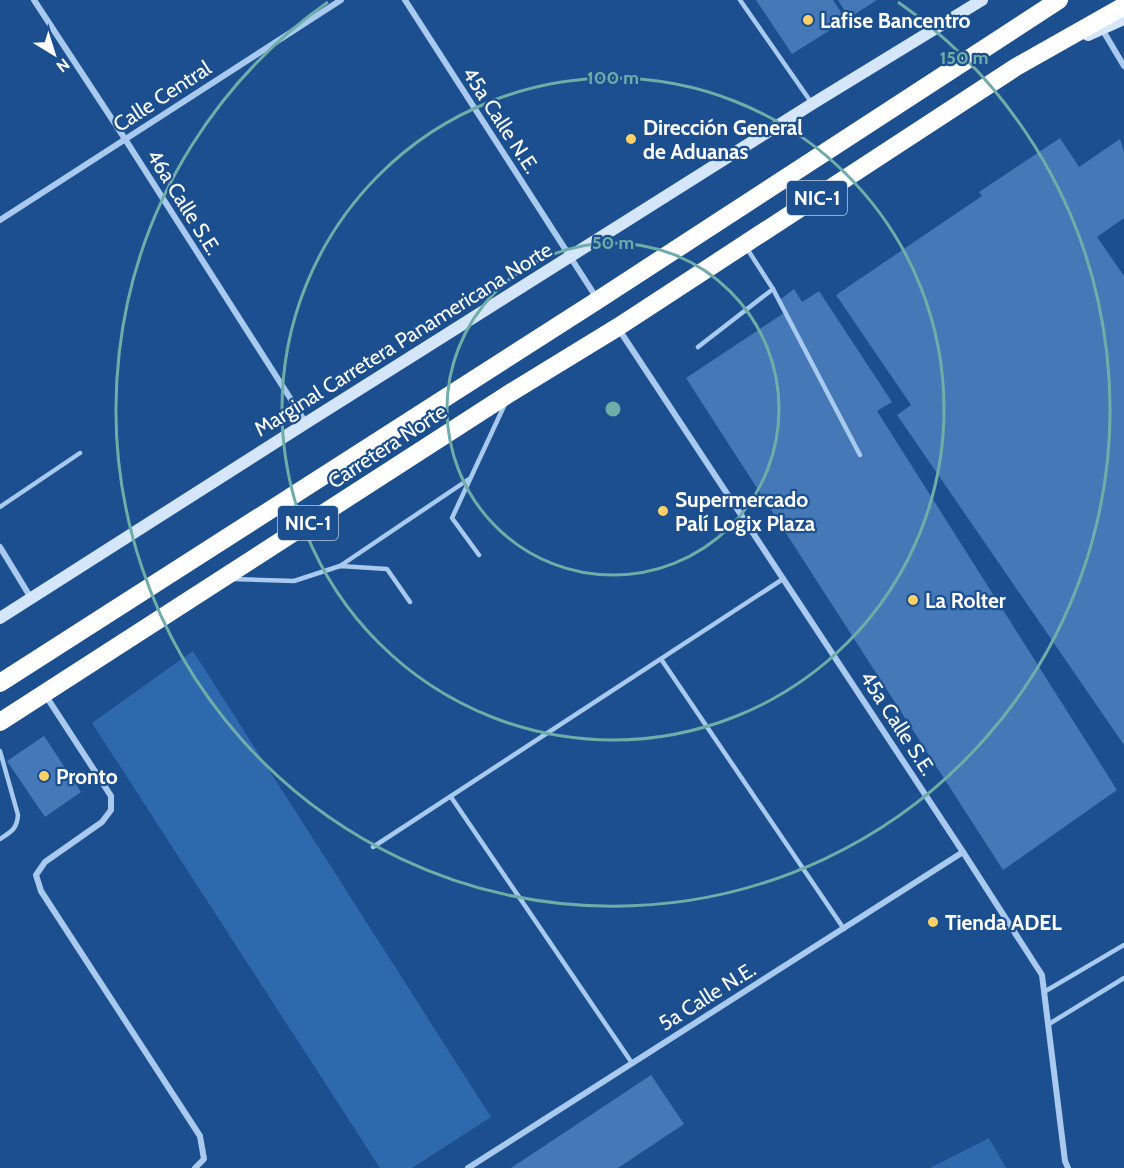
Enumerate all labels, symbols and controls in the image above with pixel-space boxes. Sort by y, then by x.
place label: Lafise Bancentro [820,8,971,33]
marker: Lafise Bancentro [801,13,815,27]
north arrow [24,24,84,84]
text: 150 m [940,47,988,69]
text: N [53,54,73,76]
street label: Calle Central [108,55,216,137]
street label: 45a Calle N.E. [457,62,545,178]
text: 100 m [587,67,639,89]
place label: Dirección General de Aduanas [643,115,803,164]
marker: Dirección General de Aduanas [624,132,638,146]
street label: 46a Calle S.E. [142,145,226,259]
road number: NIC-1 [787,181,847,215]
text: 50 m [592,232,634,254]
street label: Marginal Carretera Panamericana Norte [249,236,557,441]
street label: Carretera Norte [323,398,451,494]
centre of rings [603,399,623,419]
place label: Supermercado Palí Logix Plaza [675,487,816,536]
marker: Supermercado Palí Logix Plaza [656,504,670,518]
road number: NIC-1 [278,506,338,540]
place label: La Rolter [925,588,1006,613]
marker: La Rolter [906,593,920,607]
street label: 45a Calle S.E. [855,666,941,780]
place label: Pronto [56,764,118,789]
marker: Pronto [37,769,51,783]
place label: Tienda ADEL [945,910,1062,935]
marker: Tienda ADEL [926,915,940,929]
street label: 5a Calle N.E. [654,956,760,1036]

